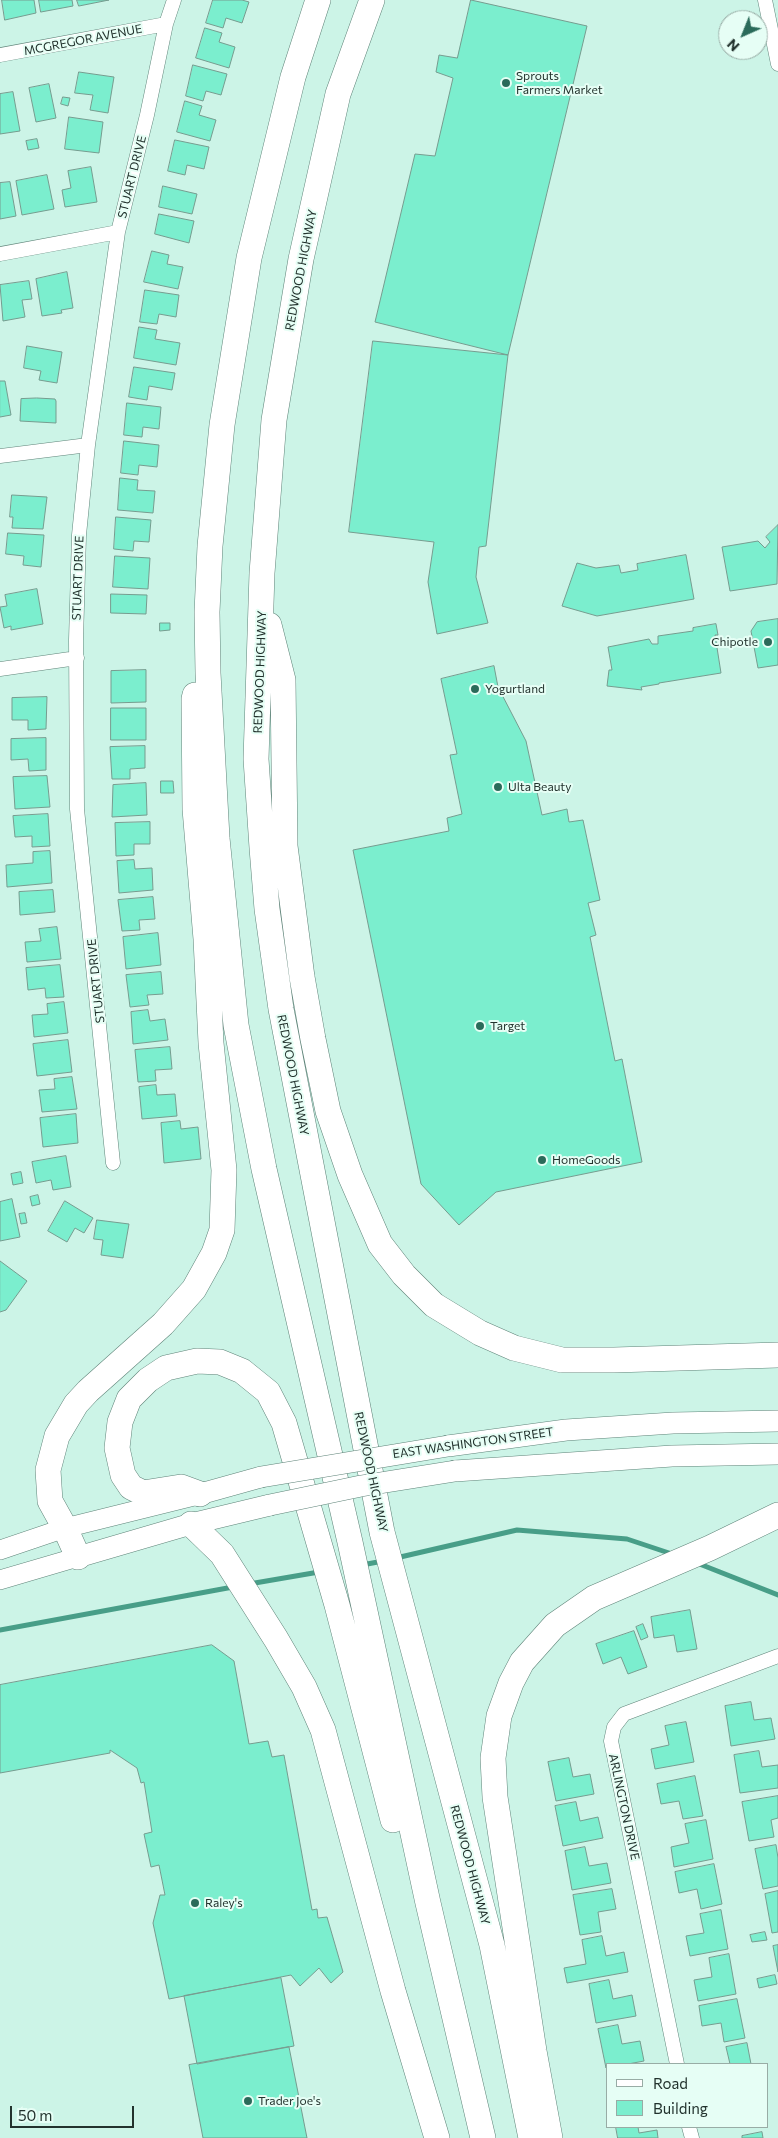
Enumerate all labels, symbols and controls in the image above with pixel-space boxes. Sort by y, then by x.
north arrow [718,10,768,60]
street label: MCGREGOR AVENUE [23,21,143,59]
text: N [723,36,743,55]
place label: Sprouts Farmers Market [516,69,603,97]
marker: Sprouts Farmers Market [500,77,512,89]
street label: STUART DRIVE [115,134,149,220]
street label: REDWOOD HIGHWAY [282,208,320,332]
street label: STUART DRIVE [69,535,87,621]
street label: REDWOOD HIGHWAY [251,610,269,734]
place label: Chipotle [711,635,758,649]
marker: Chipotle [762,636,774,648]
place label: Yogurtland [485,682,545,696]
marker: Yogurtland [469,683,481,695]
place label: Ulta Beauty [508,780,571,794]
marker: Ulta Beauty [492,781,504,793]
street label: STUART DRIVE [84,938,108,1024]
street label: REDWOOD HIGHWAY [274,1013,312,1137]
place label: Target [490,1019,525,1033]
marker: Target [474,1020,486,1032]
place label: HomeGoods [552,1153,620,1167]
marker: HomeGoods [536,1154,548,1166]
street label: REDWOOD HIGHWAY [351,1410,391,1534]
street label: EAST WASHINGTON STREET [392,1425,554,1461]
street label: ARLINGTON DRIVE [606,1753,642,1861]
street label: REDWOOD HIGHWAY [447,1804,493,1926]
place label: Raley's [205,1896,243,1910]
marker: Raley's [189,1897,201,1909]
legend [606,2063,768,2128]
text: Road [653,2074,688,2092]
place label: Trader Joe's [258,2094,321,2108]
marker: Trader Joe's [242,2095,254,2107]
scale bar [12,2096,136,2128]
text: Building [653,2099,708,2117]
text: 50 m [18,2106,52,2124]

